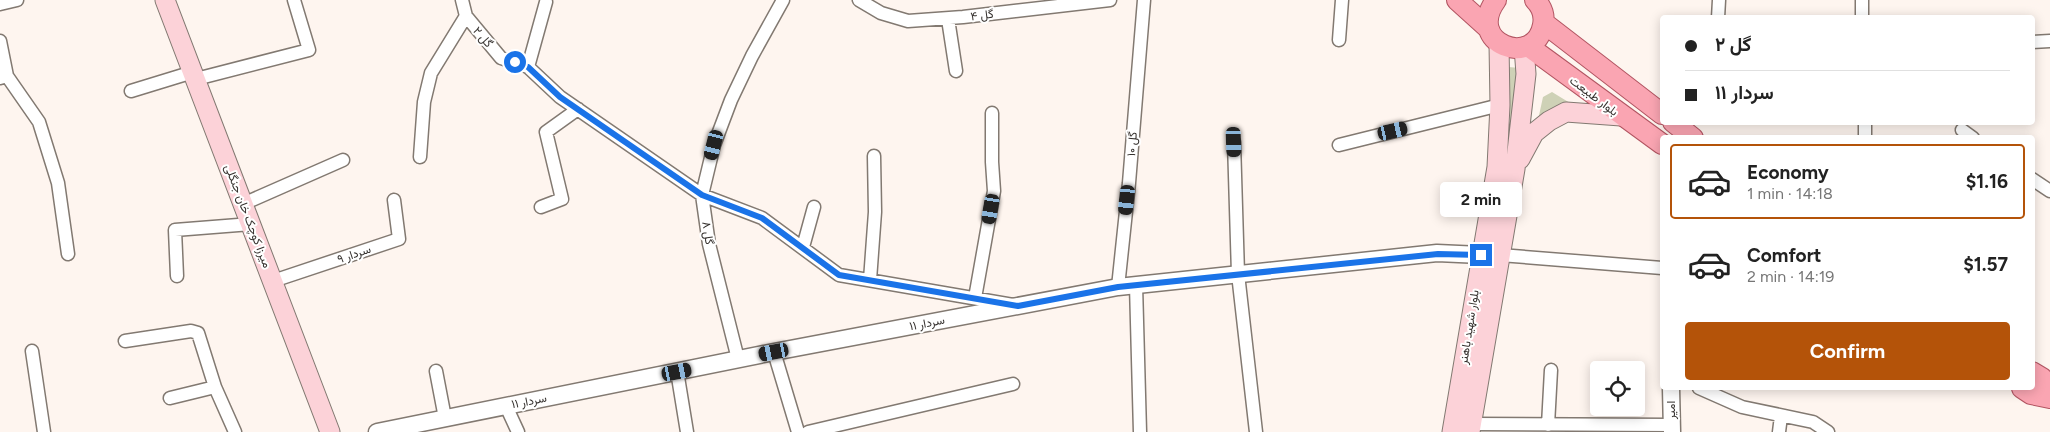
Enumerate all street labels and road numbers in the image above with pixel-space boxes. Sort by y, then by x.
street label: گل ۴ [970,7,994,24]
street label: گل ۲ [470,24,496,51]
street label: بلوار طبیعت [1566,73,1621,120]
street label: گل ۱۰ [1124,131,1141,157]
street label: میرزا کوچک خان جنگلی [221,162,274,270]
street label: گل ۸ [698,220,717,246]
street label: سردار ۹ [335,242,373,267]
street label: بلوار شهید باهنر [1456,289,1483,366]
street label: سردار ۱۱ [908,313,946,334]
street label: سردار ۱۱ [510,391,548,412]
street label: امیر [1664,401,1679,420]

